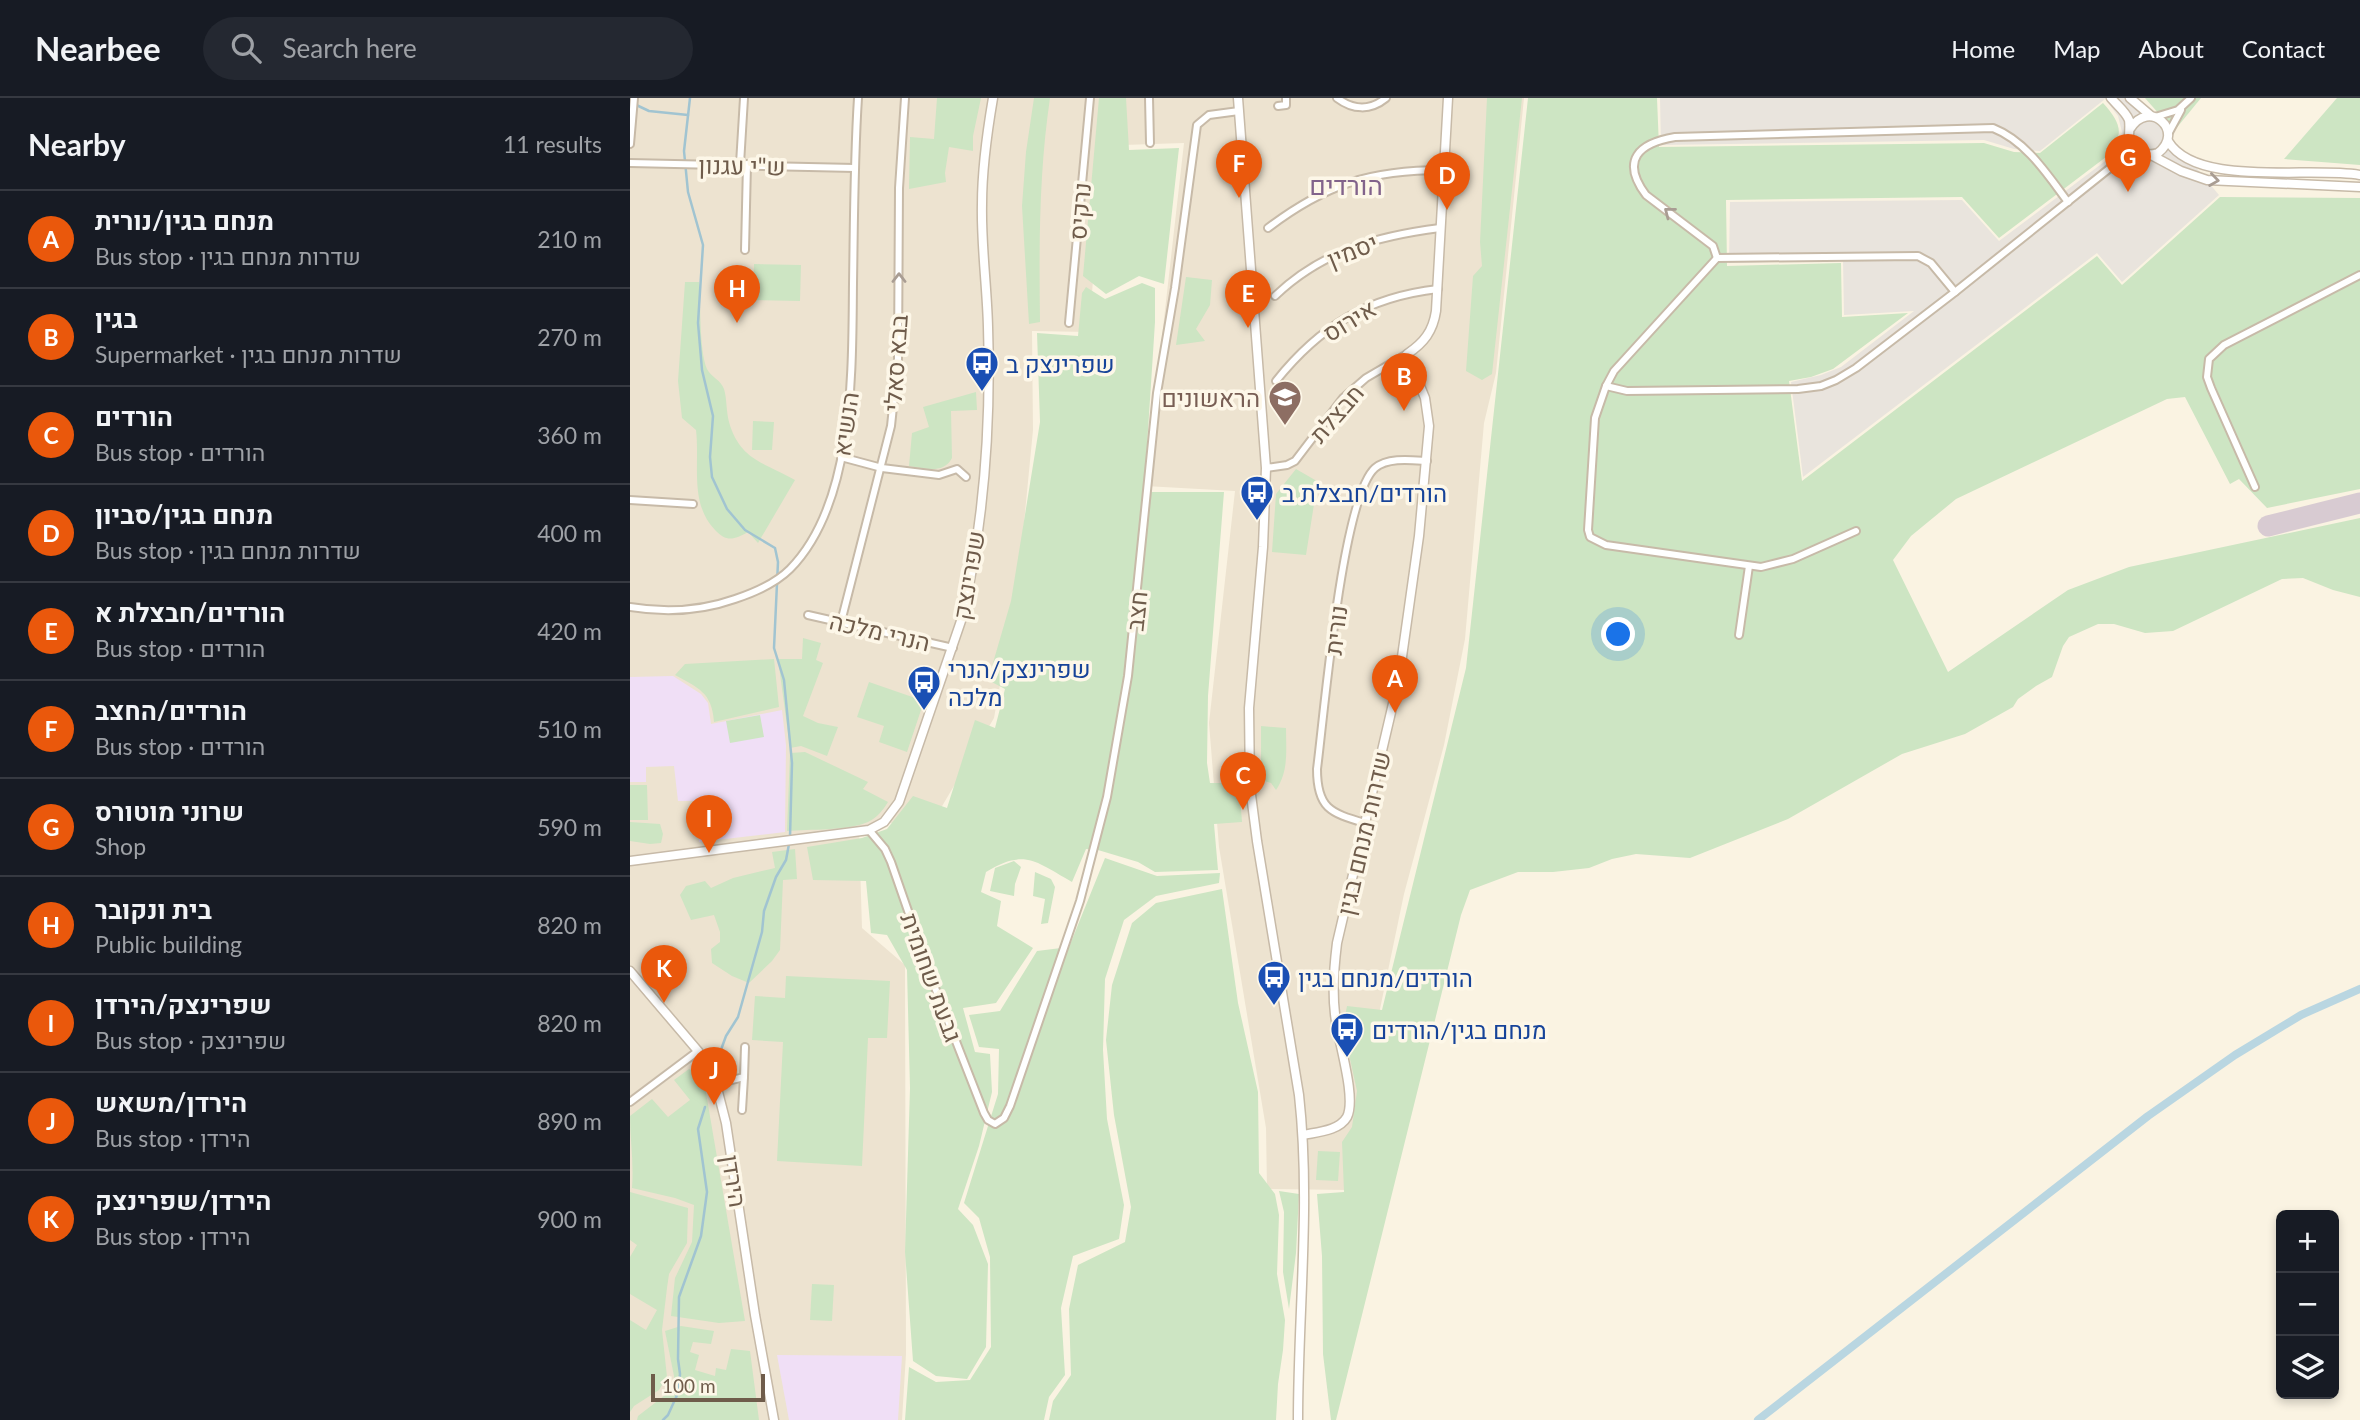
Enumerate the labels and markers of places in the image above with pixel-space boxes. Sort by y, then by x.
pin: G [2105,134,2151,192]
pin: F [1216,140,1262,198]
pin: D [1424,152,1470,210]
pin: H [714,265,760,323]
pin: E [1225,270,1271,328]
bus stop icon: שפרינצק ב [963,344,1001,393]
place label: שפרינצק ב [1006,349,1115,378]
pin: B [1381,353,1427,411]
school or university icon: הראשונים [1266,378,1304,427]
place label: הראשונים [1161,383,1260,412]
bus stop icon: הורדים/חבצלת ב [1238,473,1276,522]
place label: הורדים/חבצלת ב [1282,478,1447,507]
place label: שפרינצק/הנרי מלכה [948,654,1091,711]
pin: A [1372,655,1418,713]
bus stop icon: שפרינצק/הנרי מלכה [905,663,943,712]
pin: C [1220,752,1266,810]
pin: I [686,795,732,853]
pin: K [641,945,687,1003]
bus stop icon: הורדים/מנחם בגין [1255,958,1293,1007]
place label: הורדים/מנחם בגין [1298,963,1473,992]
bus stop icon: מנחם בגין/הורדים [1328,1010,1366,1059]
place label: מנחם בגין/הורדים [1372,1015,1547,1044]
pin: J [691,1047,737,1105]

